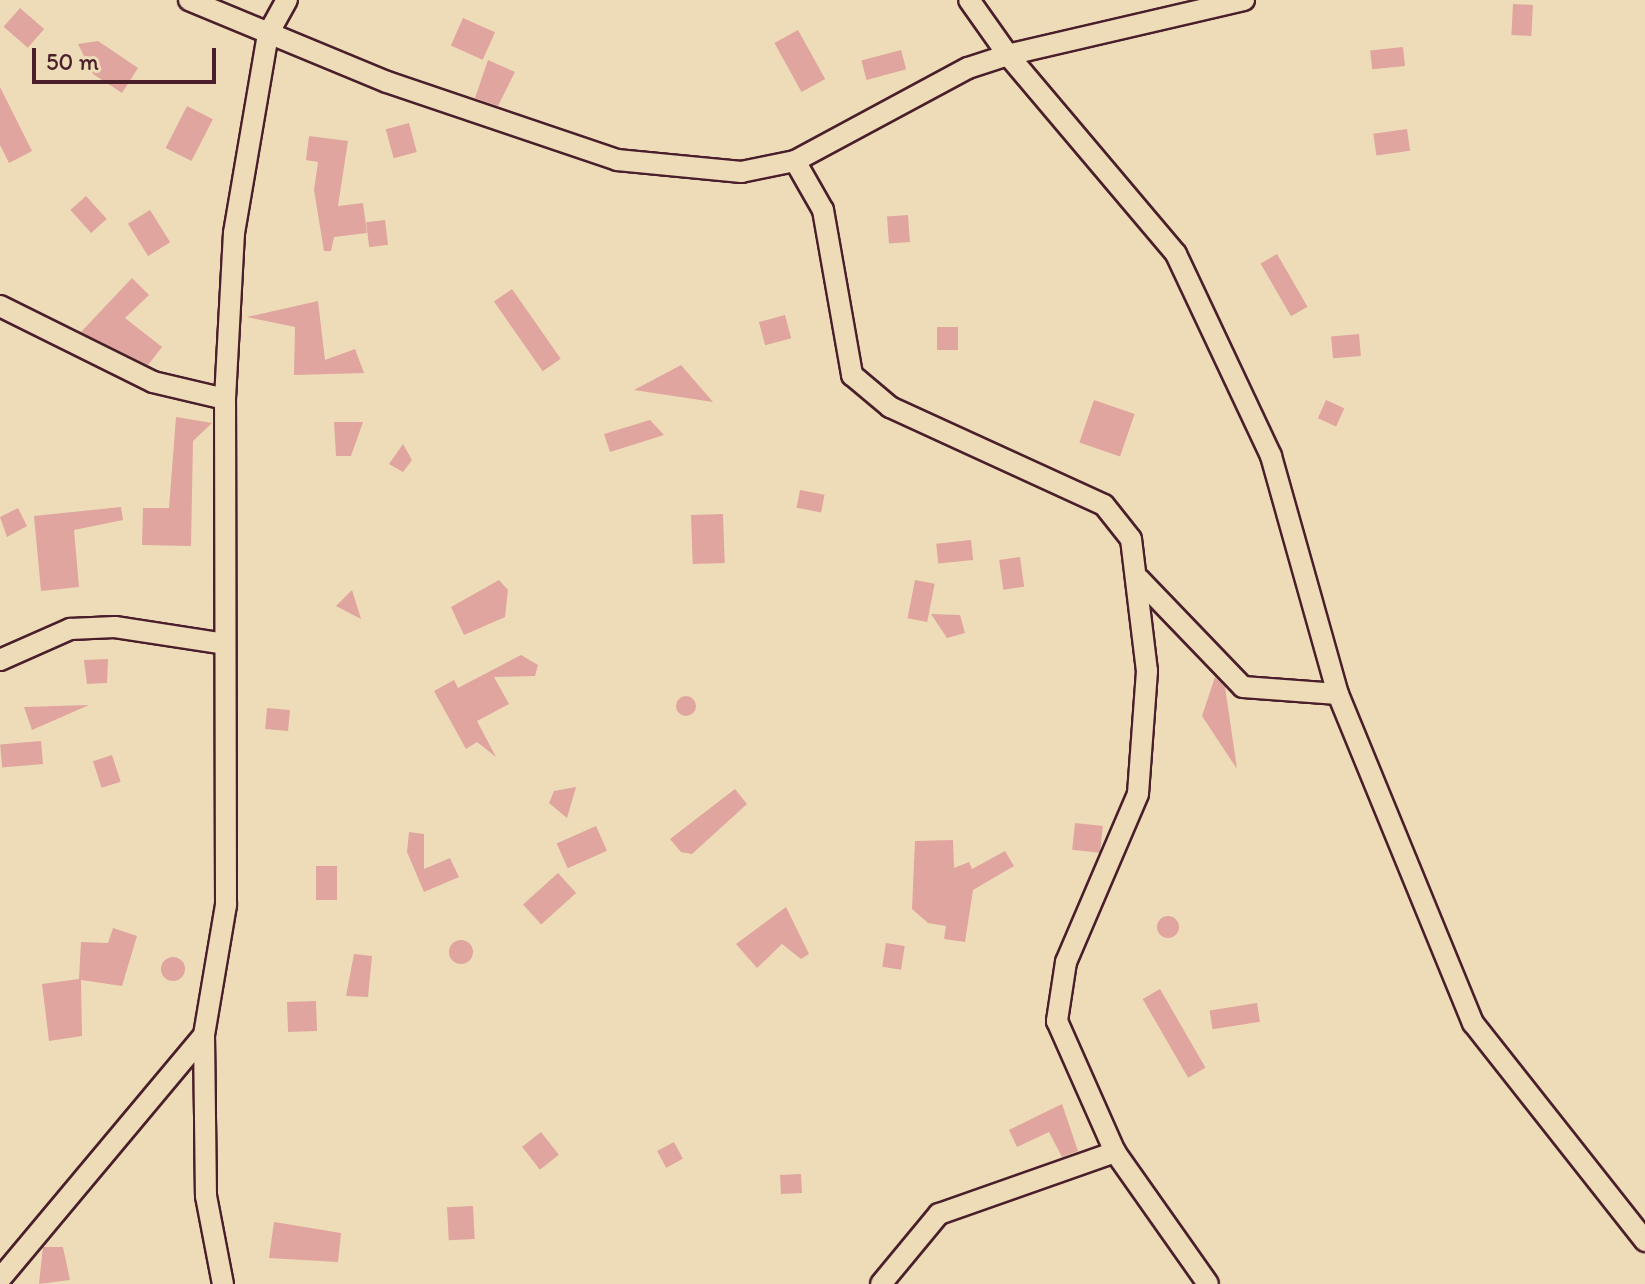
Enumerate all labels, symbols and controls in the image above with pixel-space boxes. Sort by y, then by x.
scale bar [36,32,220,82]
text: 50 m [46,47,99,76]

